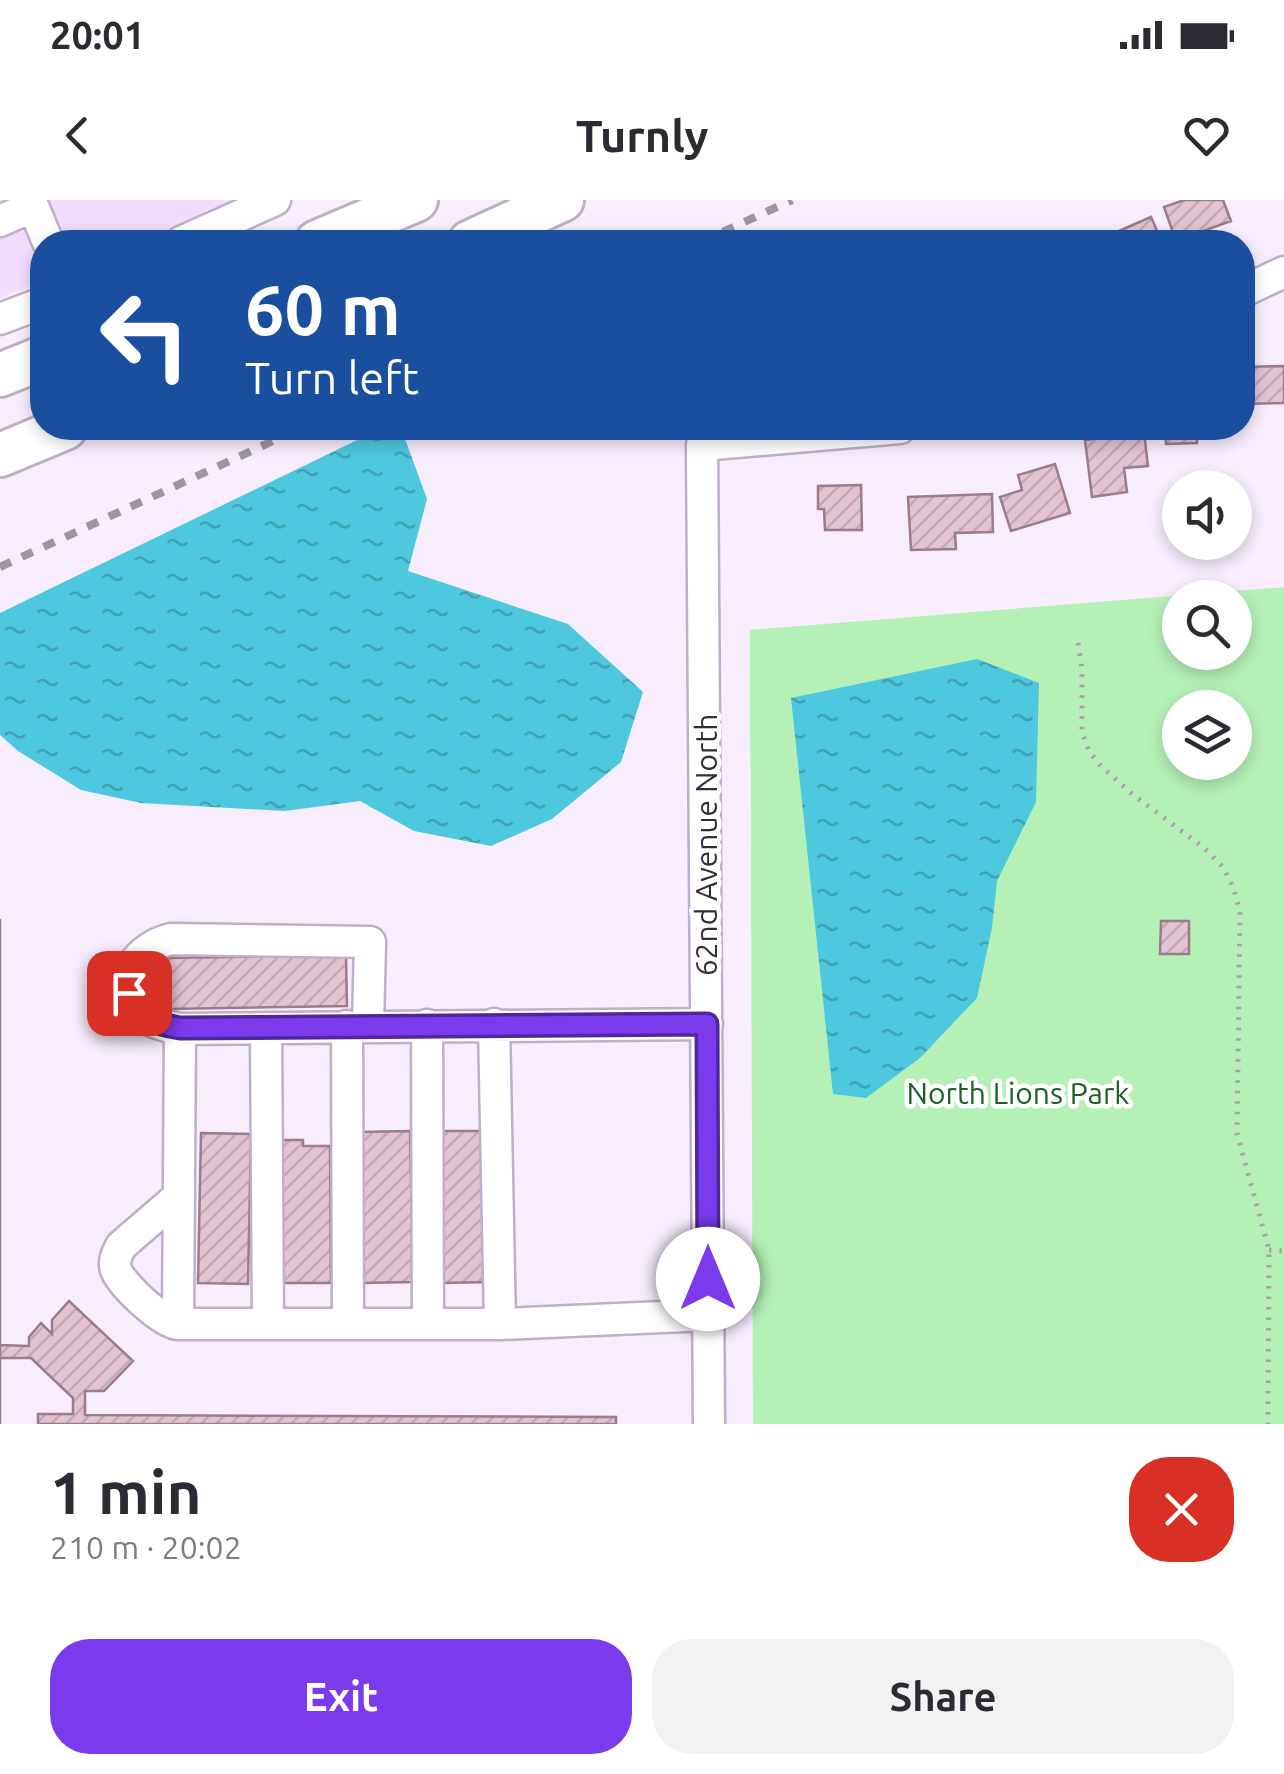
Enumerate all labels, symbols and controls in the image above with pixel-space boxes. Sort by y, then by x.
text: 20:01 [50,14,145,56]
icon: back [50,108,105,163]
icon: heart [1179,108,1234,163]
text: Turnly [576,110,708,161]
icon: left [80,270,210,400]
text: 60 m [245,270,401,348]
text: Turn left [245,352,419,403]
map controls [1162,470,1252,780]
button: sound [1162,470,1252,560]
button: search [1162,580,1252,670]
button: layers [1162,690,1252,780]
street label: 62nd Avenue North [689,714,723,976]
pin [87,951,172,1036]
icon: arrive [102,966,157,1021]
park label: North Lions Park [907,1076,1129,1110]
position arrow [656,1227,760,1331]
button: close [1129,1457,1234,1562]
text: 1 min [50,1458,202,1525]
text: 210 m · 20:02 [50,1529,242,1565]
button: Exit [50,1639,632,1754]
button: Share [652,1639,1234,1754]

